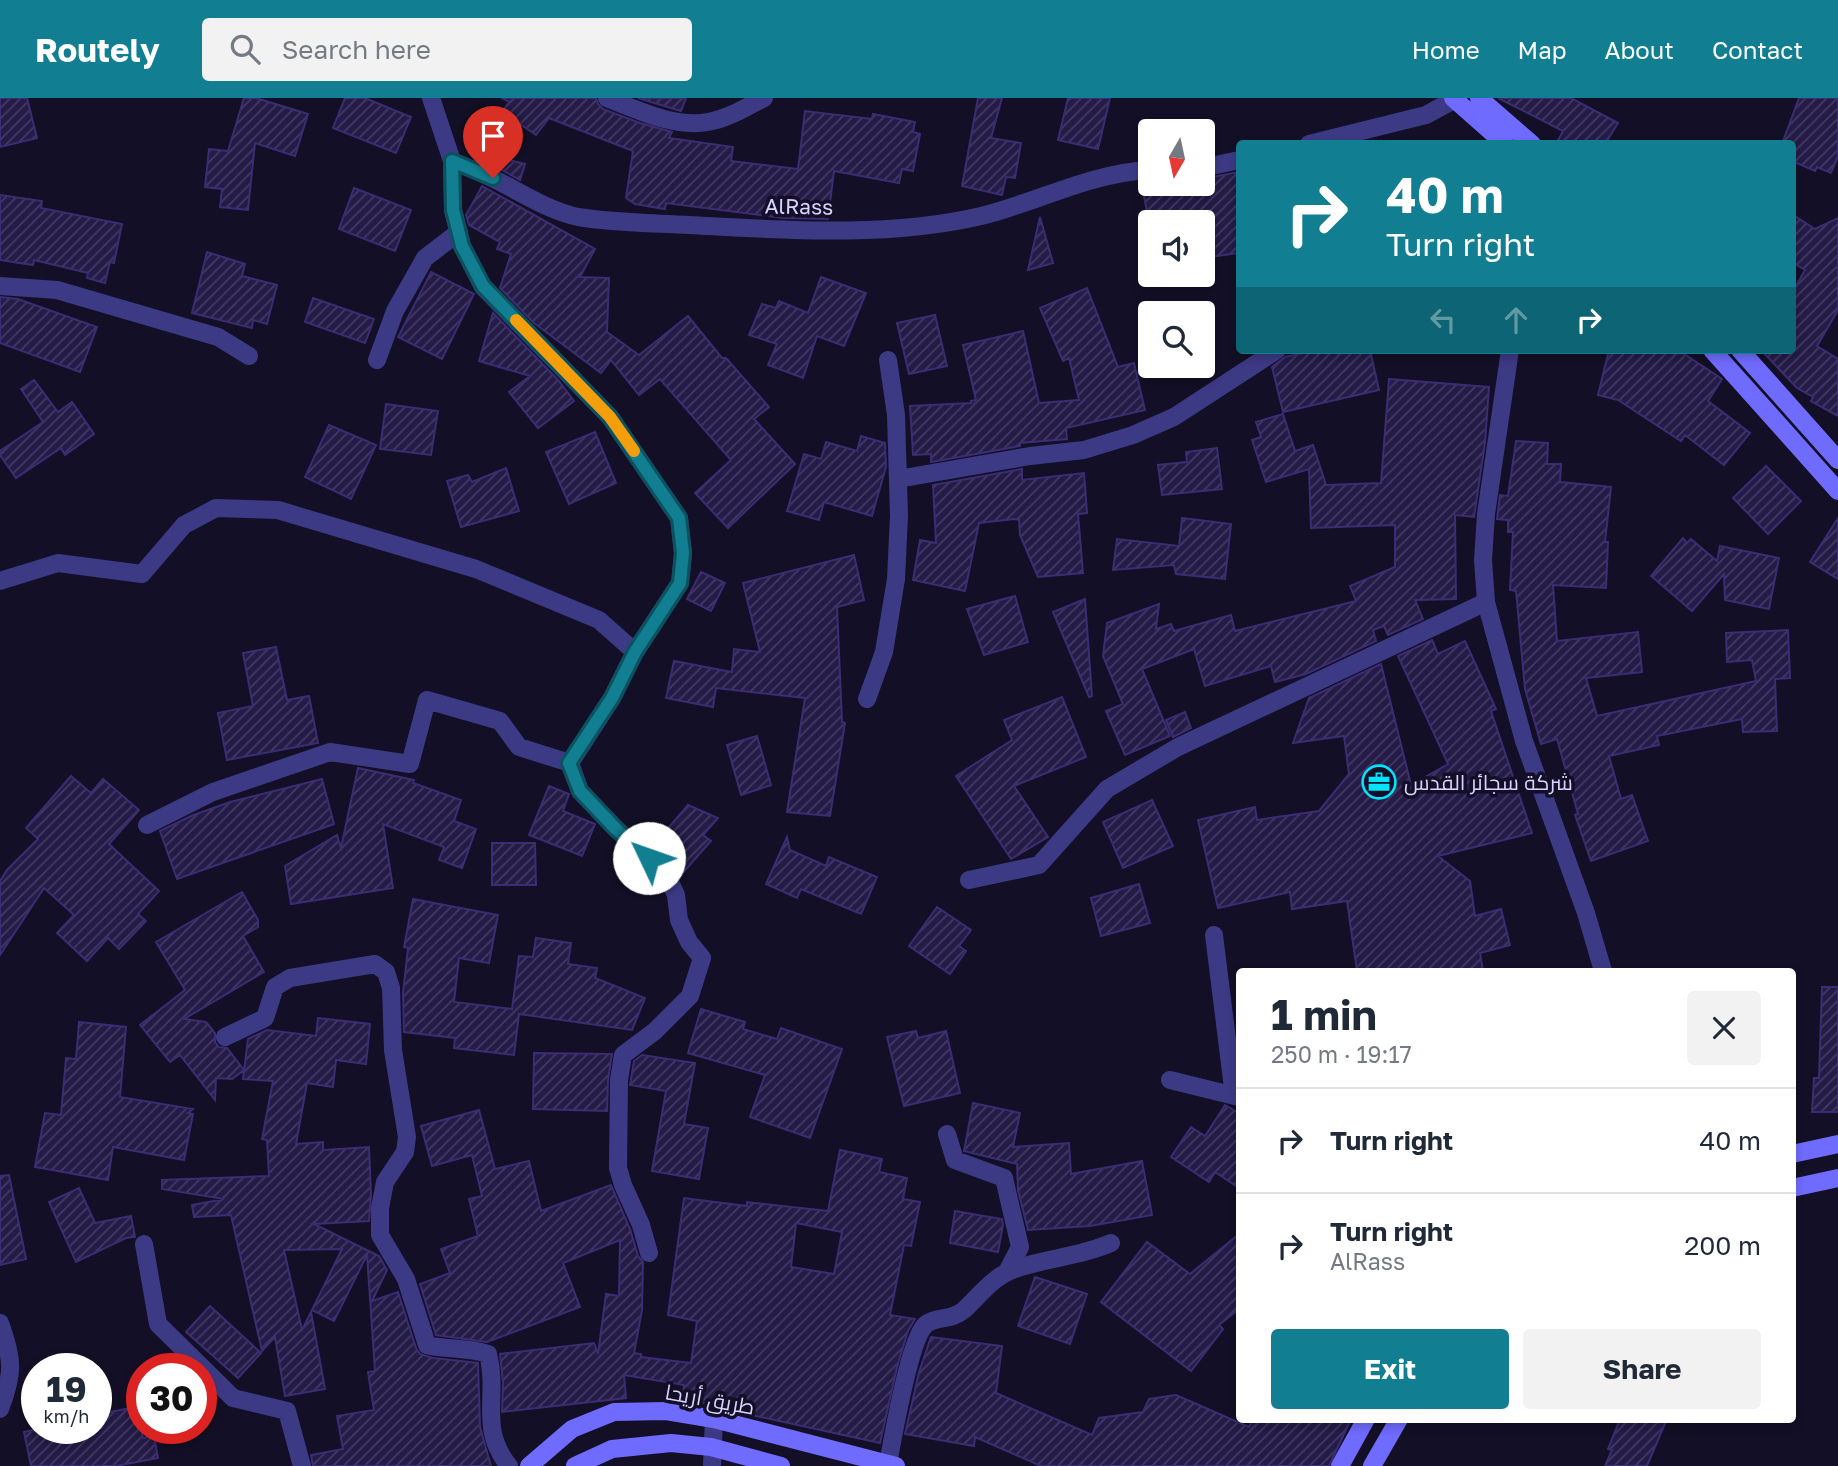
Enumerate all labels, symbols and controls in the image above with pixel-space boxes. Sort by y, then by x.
search box [202,18,692,81]
text: Routely [35,30,160,69]
icon: search [226,30,264,68]
text: Search here [282,34,431,65]
text: Home [1412,35,1480,64]
text: Map [1518,35,1567,64]
text: About [1605,35,1674,64]
text: Contact [1712,35,1803,64]
pin [463,106,523,178]
icon: arrive [474,117,512,155]
north arrow [1138,119,1214,196]
map controls [1138,119,1215,378]
text: 40 m [1386,165,1504,224]
icon: right [1271,168,1362,259]
street label: AlRass [764,192,834,220]
button: sound [1138,210,1215,287]
text: Turn right [1386,225,1535,263]
button: search [1138,301,1215,378]
icon: left [1424,301,1462,339]
icon: ahead [1497,301,1535,339]
icon: right [1570,301,1608,339]
office icon: شركة سجائر القدس [1360,763,1398,801]
place label: شركة سجائر القدس [1404,769,1573,796]
position arrow [612,821,686,895]
text: 1 min [1271,989,1377,1039]
button: close [1687,991,1761,1065]
text: 250 m · 19:17 [1271,1040,1412,1068]
icon: right [1271,1122,1309,1160]
text: Turn right [1330,1125,1453,1156]
text: 40 m [1700,1125,1761,1156]
text: Turn right [1330,1216,1453,1247]
icon: right [1271,1227,1309,1265]
text: 200 m [1684,1230,1761,1261]
text: AlRass [1330,1247,1405,1275]
button: Exit [1271,1329,1509,1409]
button: Share [1523,1329,1761,1409]
speed limit sign: 30 [126,1353,217,1444]
text: 19 [46,1368,87,1410]
street label: طريق أريحا [663,1378,757,1421]
text: km/h [44,1405,89,1427]

